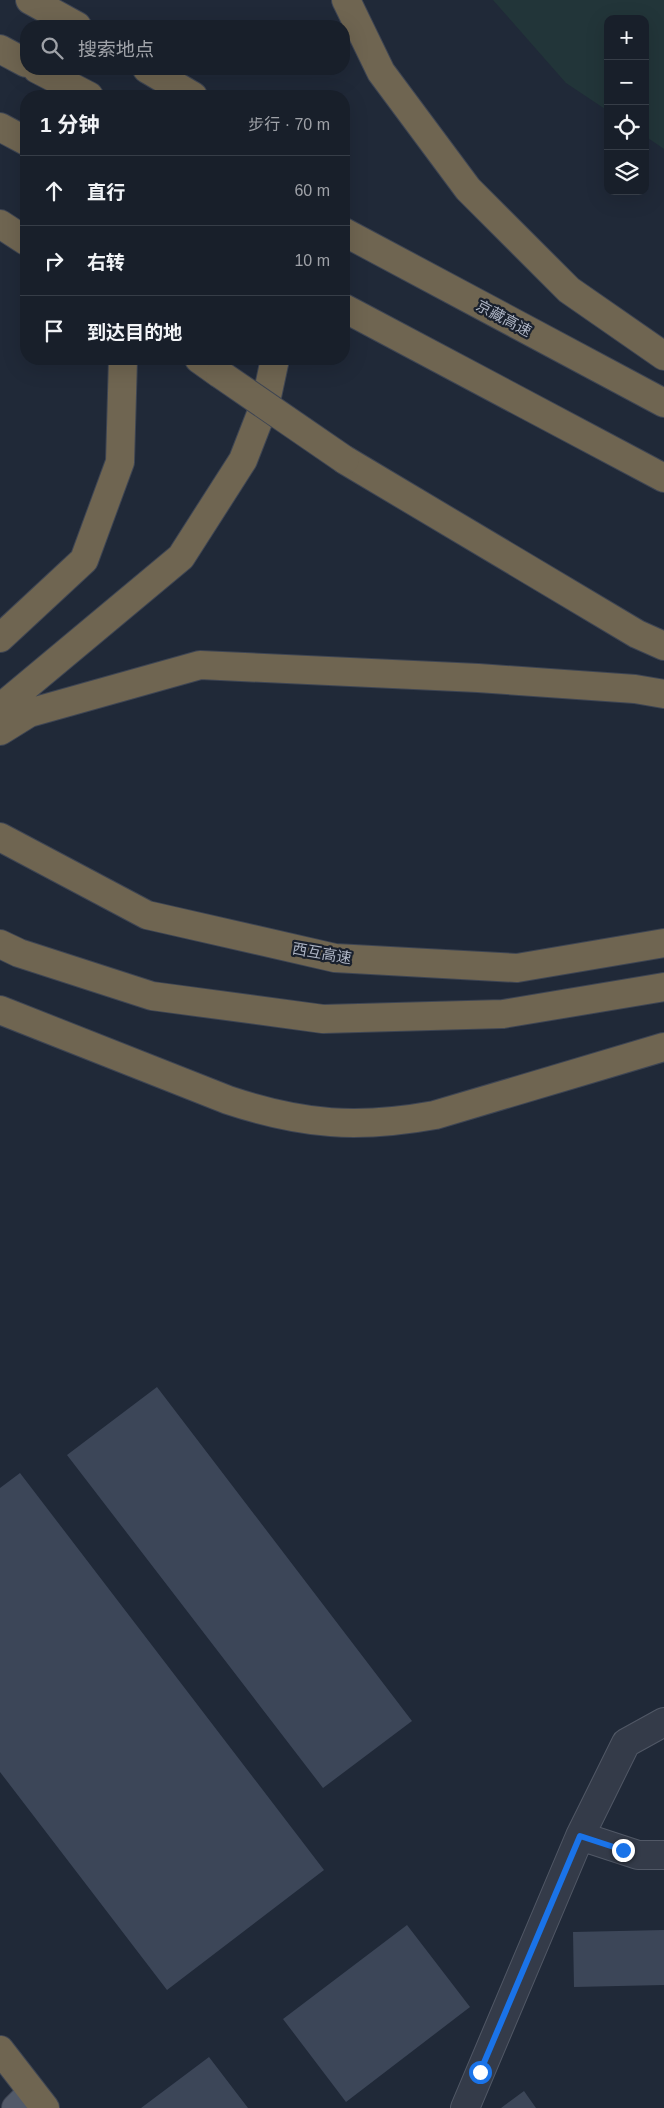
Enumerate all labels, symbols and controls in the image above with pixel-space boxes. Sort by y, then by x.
map controls [604,15,649,195]
button: + [604,15,649,60]
search box [20,20,350,75]
icon: search [38,34,66,62]
text: 搜索地点 [78,39,154,60]
button: − [604,60,649,105]
button: locate [604,105,649,150]
text: 1 分钟 [40,113,100,136]
text: 步行 · 70 m [248,116,330,133]
button: layers [604,150,649,195]
icon: ahead [40,177,68,205]
text: 直行 [87,182,125,203]
text: 60 m [294,182,330,199]
icon: right [40,247,68,275]
text: 右转 [87,252,125,273]
text: 10 m [294,252,330,269]
street label: 京藏高速 [474,296,534,340]
icon: arrive [40,317,68,345]
text: 到达目的地 [87,322,182,343]
street label: 西互高速 [291,939,353,967]
route end [612,1839,635,1862]
route start [469,2061,492,2084]

